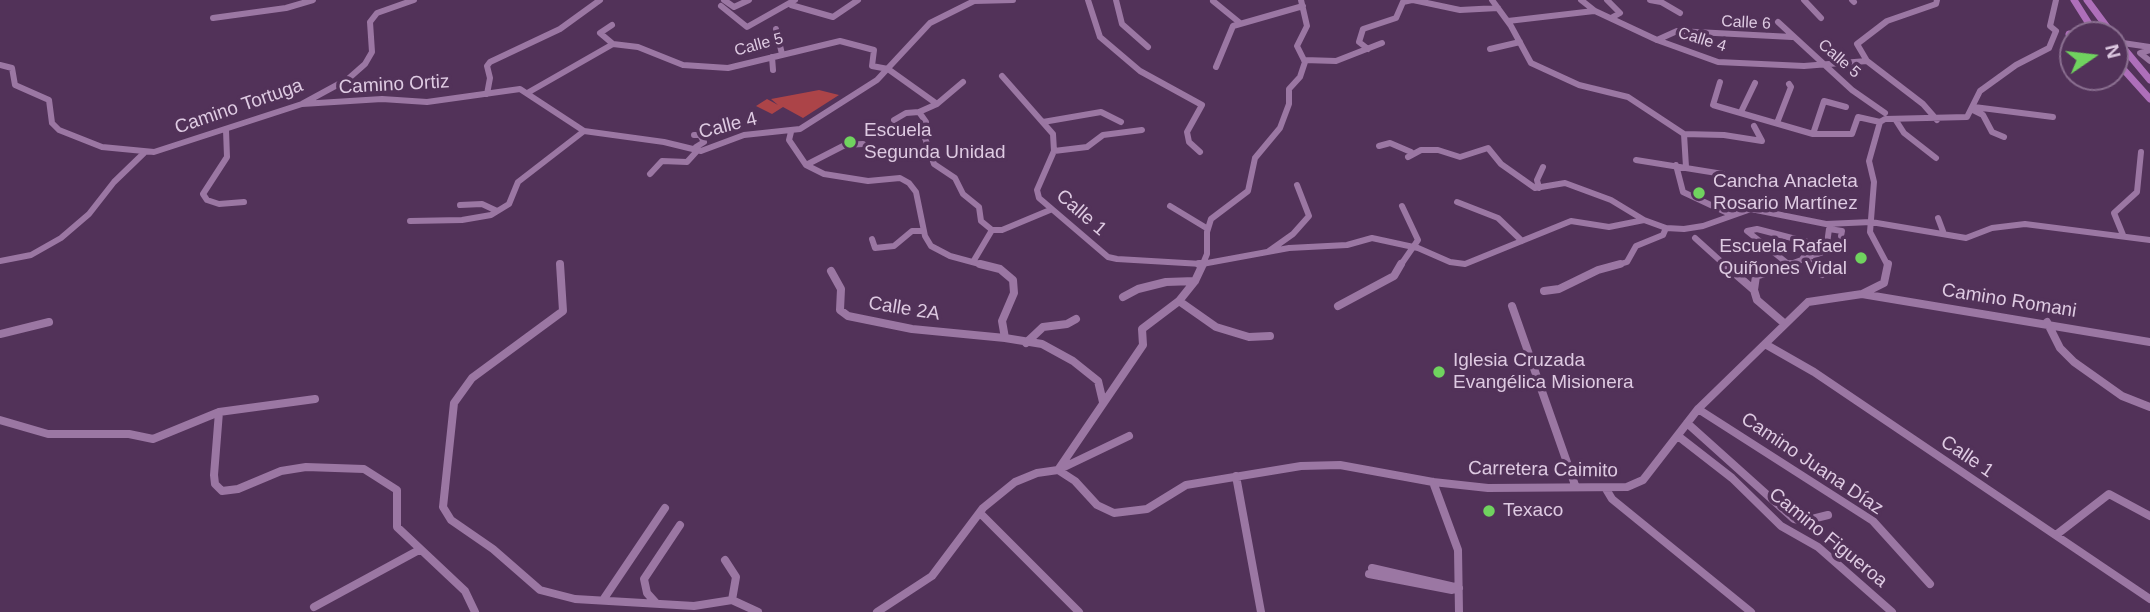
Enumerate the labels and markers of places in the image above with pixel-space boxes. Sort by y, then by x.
place label: Escuela Segunda Unidad [864,120,1006,164]
marker: Escuela Segunda Unidad [842,134,858,150]
place label: Cancha Anacleta Rosario Martínez [1713,171,1858,215]
marker: Cancha Anacleta Rosario Martínez [1691,185,1707,201]
place label: Escuela Rafael Quiñones Vidal [1718,236,1847,280]
marker: Escuela Rafael Quiñones Vidal [1853,250,1869,266]
place label: Iglesia Cruzada Evangélica Misionera [1453,350,1634,394]
marker: Iglesia Cruzada Evangélica Misionera [1431,364,1447,380]
place label: Texaco [1503,500,1563,522]
marker: Texaco [1481,503,1497,519]

